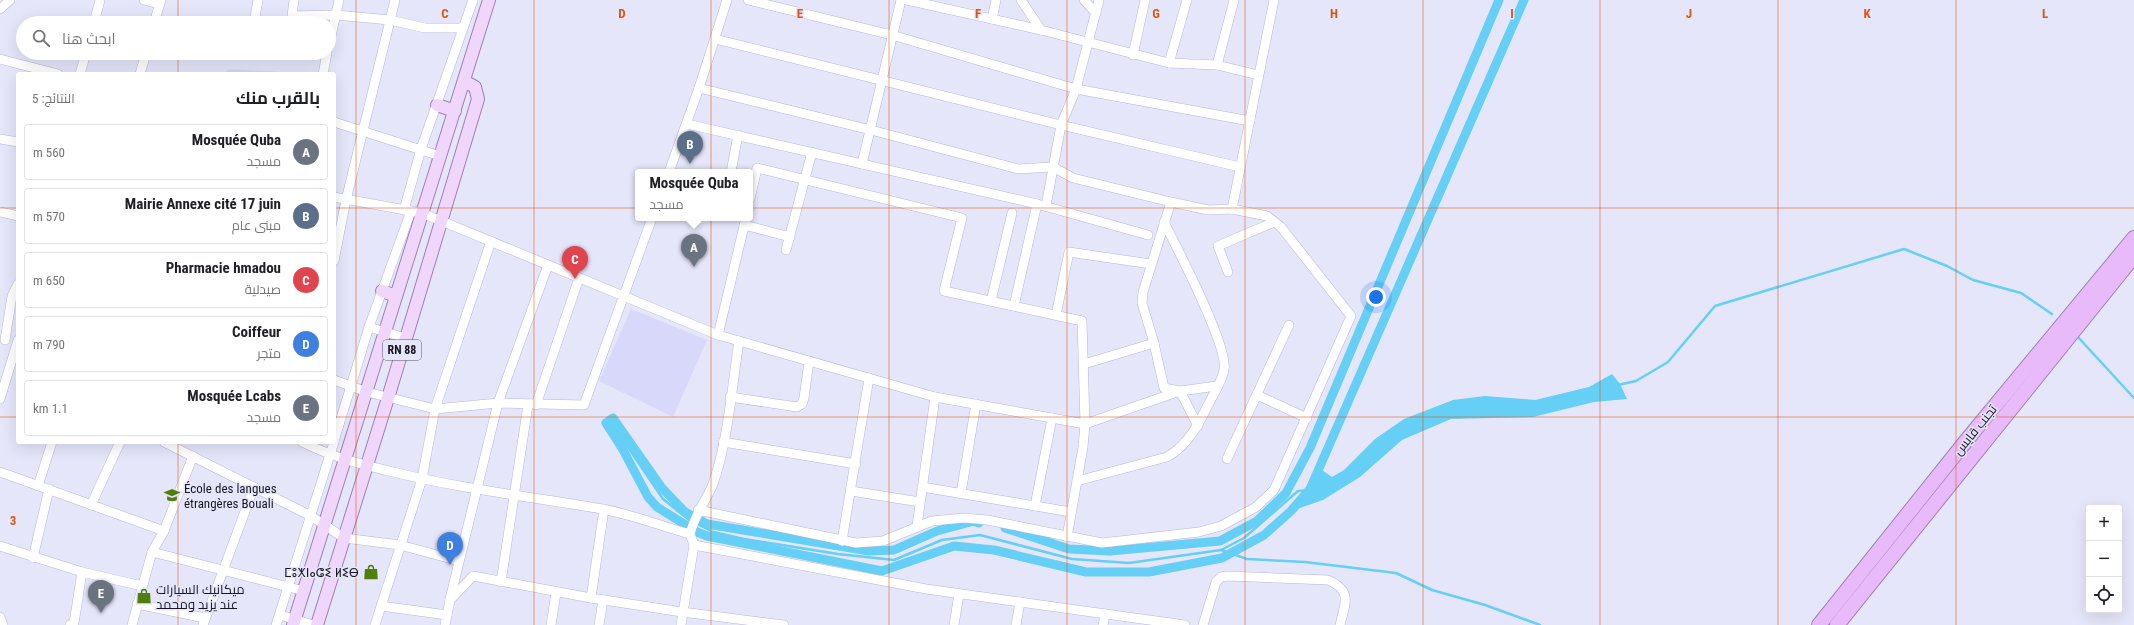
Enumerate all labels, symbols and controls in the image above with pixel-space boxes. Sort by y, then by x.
text: C [441,6,449,21]
text: D [618,6,626,21]
text: E [797,6,804,21]
text: F [975,6,981,21]
text: G [1152,6,1160,21]
text: H [1330,6,1338,21]
text: I [1510,6,1514,21]
text: J [1686,6,1692,21]
text: K [1863,6,1871,21]
text: L [2042,6,2048,21]
search box [16,16,336,60]
icon: search [30,27,52,49]
text: ابحث هنا [62,30,116,48]
text: بالقرب منك [236,88,320,108]
text: النتائج: 5 [32,91,75,106]
text: Mosquée Quba [192,131,281,149]
pin: B [677,131,703,164]
text: 560 m [33,145,65,160]
text: A [302,145,310,160]
text: مسجد [247,154,281,169]
popup [635,169,753,221]
text: Mosquée Quba [649,174,739,192]
text: Mairie Annexe cité 17 juin [125,195,281,213]
text: مسجد [649,197,684,212]
text: 570 m [33,209,65,224]
text: B [302,209,310,224]
text: مبنى عام [232,218,281,233]
pin: A [681,234,707,267]
pin: C [562,246,588,279]
text: Pharmacie hmadou [166,259,281,277]
text: 650 m [33,273,65,288]
text: C [302,273,310,288]
text: صيدلية [245,282,281,297]
your location [1366,287,1386,307]
text: Coiffeur [232,323,281,341]
text: 790 m [33,337,65,352]
text: D [302,337,310,352]
road number: RN 88 [383,340,421,360]
text: متجر [257,346,281,361]
text: Mosquée Lcabs [187,387,281,405]
text: 1.1 km [33,401,68,416]
text: E [303,401,309,416]
street label: تجنب قايس [1950,402,2000,458]
text: مسجد [247,410,281,425]
place label: École des langues étrangères Bouali [184,481,277,511]
school or university icon: École des langues étrangères Bouali [163,486,181,504]
map controls [2086,505,2122,613]
button: + [2086,505,2122,541]
text: 3 [10,513,16,528]
pin: D [437,532,463,565]
button: − [2086,541,2122,577]
shop icon: ⵎⵓⵅⵏⴰⵛⵉ ⵍⵉⴱ [362,563,380,581]
place label: ⵎⵓⵅⵏⴰⵛⵉ ⵍⵉⴱ [284,565,359,580]
button: locate [2086,577,2122,613]
pin: E [88,580,114,613]
place label: ميكانيك السيارات عند يزيد ومحمد [156,582,245,612]
shop icon: ميكانيك السيارات عند يزيد ومحمد [135,587,153,605]

